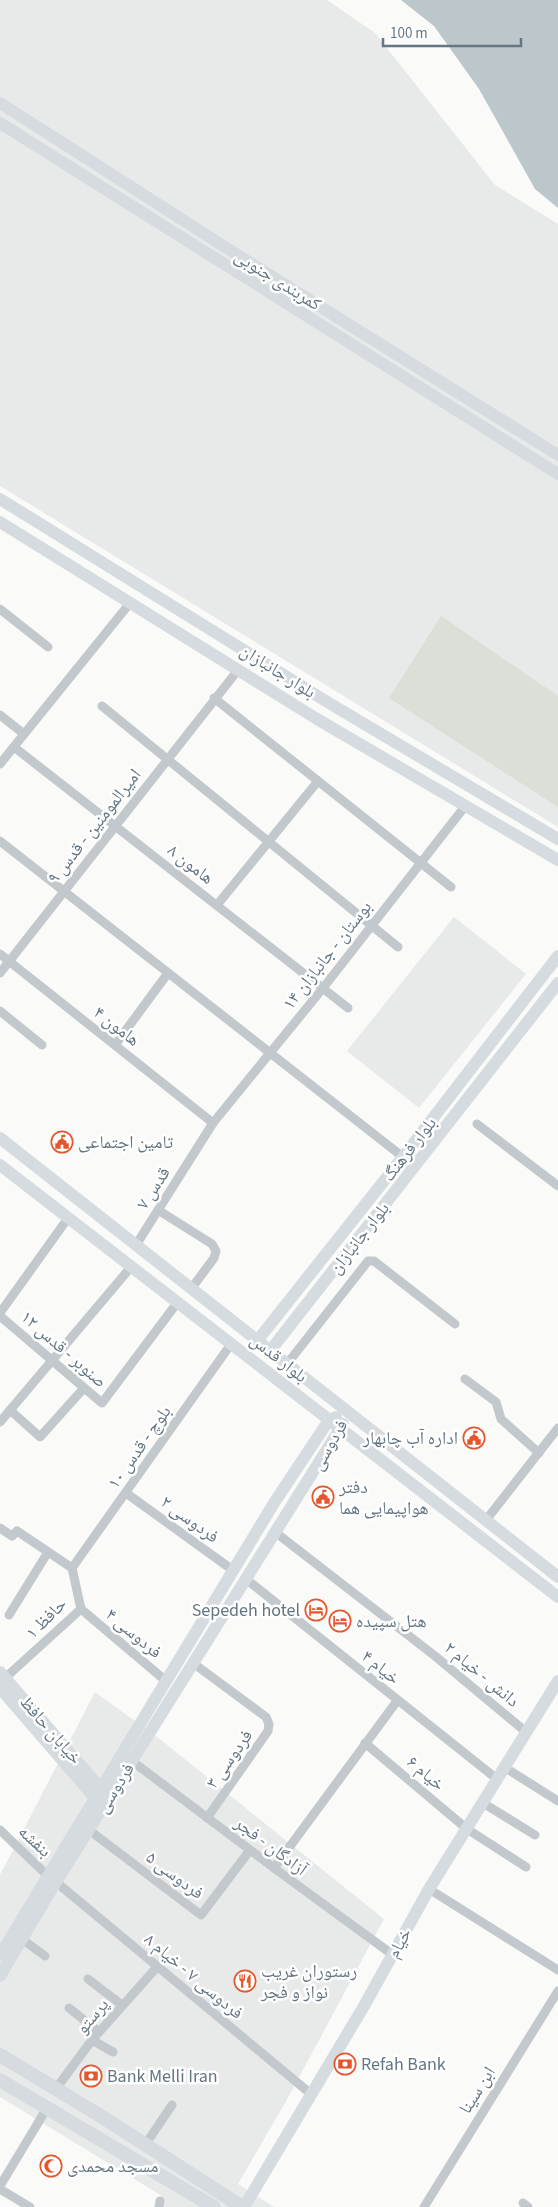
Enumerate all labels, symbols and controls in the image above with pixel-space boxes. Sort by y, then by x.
scale bar [383,15,520,47]
text: 100 m [390,23,428,44]
street label: کمربندی جنوبی [230,244,326,317]
street label: بلوار جانبازان [235,638,321,705]
street label: امیرالمومنین - قدس ۹ [42,764,147,889]
street label: هامون ۸ [162,838,219,890]
street label: بوستان - جانبازان ۱۴ [277,896,378,1015]
street label: هامون ۴ [88,1000,145,1052]
street label: بلوار فرهنگ [376,1112,443,1187]
public building icon: تامین اجتماعی [50,1130,74,1154]
place label: تامین اجتماعی [78,1130,173,1155]
street label: قدس ۷ [130,1162,176,1214]
street label: بلوار جانبازان [323,1197,395,1280]
street label: صنوبر - قدس ۱۲ [15,1305,112,1394]
street label: بلوار قدس [245,1328,313,1389]
street label: بلوچ - قدس ۱۰ [102,1401,177,1494]
street label: فردوسی [305,1415,354,1475]
place label: اداره آب چابهار [362,1426,458,1451]
public building icon: اداره آب چابهار [462,1426,486,1450]
place label: دفتر هواپیمایی هما [338,1475,429,1521]
public building icon: دفتر هواپیمایی هما [311,1485,335,1509]
street label: فردوسی ۲ [155,1490,224,1549]
street label: حافظ ۱ [20,1592,73,1645]
place label: Sepedeh hotel [192,1598,300,1623]
hotel icon: Sepedeh hotel [304,1598,328,1622]
street label: فردوسی ۴ [100,1602,167,1664]
hotel icon: هتل سپیده [328,1609,352,1633]
place label: هتل سپیده [356,1609,427,1634]
street label: دانش - خیام ۲ [439,1636,524,1713]
street label: خیام ۴ [356,1644,405,1691]
street label: خیابان حافظ [14,1691,87,1770]
street label: فردوسی ۳ [200,1725,259,1794]
street label: خیام ۶ [401,1750,450,1797]
street label: فردوسی [90,1758,141,1818]
street label: آزادگان - فجر [228,1810,313,1882]
street label: بنفشه [13,1820,57,1863]
street label: فردوسی ۵ [141,1845,209,1905]
street label: خیام [381,1923,418,1963]
street label: فردوسی ۷ - خیام ۸ [139,1927,249,2025]
place label: رستوران غریب نواز و فجر [260,1959,357,2005]
restaurant icon: رستوران غریب نواز و فجر [233,1969,257,1993]
street label: پرستو [70,1993,115,2040]
bank icon: Refah Bank [333,2052,357,2076]
place label: Refah Bank [361,2052,446,2077]
street label: ابن سینا [453,2062,502,2119]
bank icon: Bank Melli Iran [79,2064,103,2088]
place label: Bank Melli Iran [107,2064,218,2089]
mosque icon: مسجد محمدی [39,2154,63,2178]
place label: مسجد محمدی [67,2154,159,2179]

